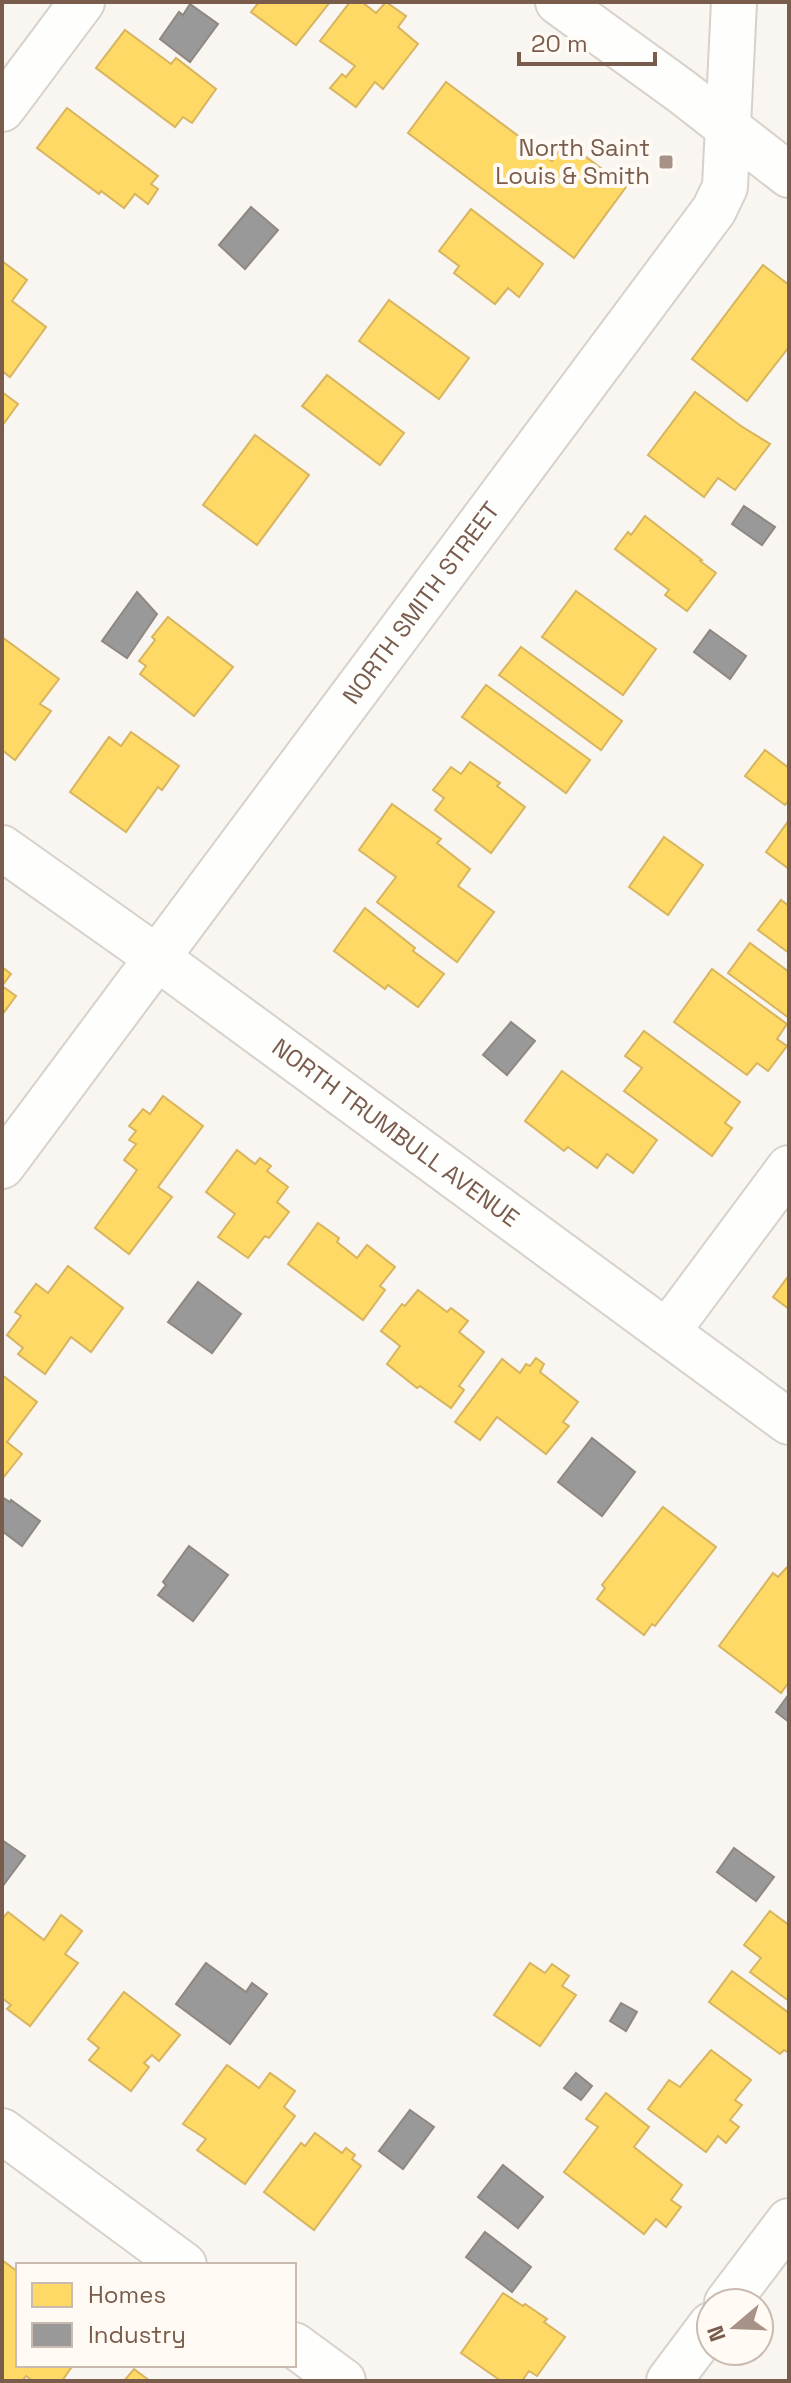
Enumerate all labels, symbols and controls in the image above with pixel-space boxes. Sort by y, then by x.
scale bar [519,16,655,66]
text: 20 m [531,28,588,59]
place label: North Saint Louis & Smith [495,132,650,191]
marker: North Saint Louis & Smith [657,153,675,171]
street label: NORTH SMITH STREET [335,495,506,710]
street label: NORTH TRUMBULL AVENUE [266,1032,526,1234]
legend [16,2263,296,2367]
text: Homes [88,2279,166,2310]
north arrow [695,2287,775,2367]
text: Industry [88,2319,186,2350]
text: N [700,2322,732,2345]

